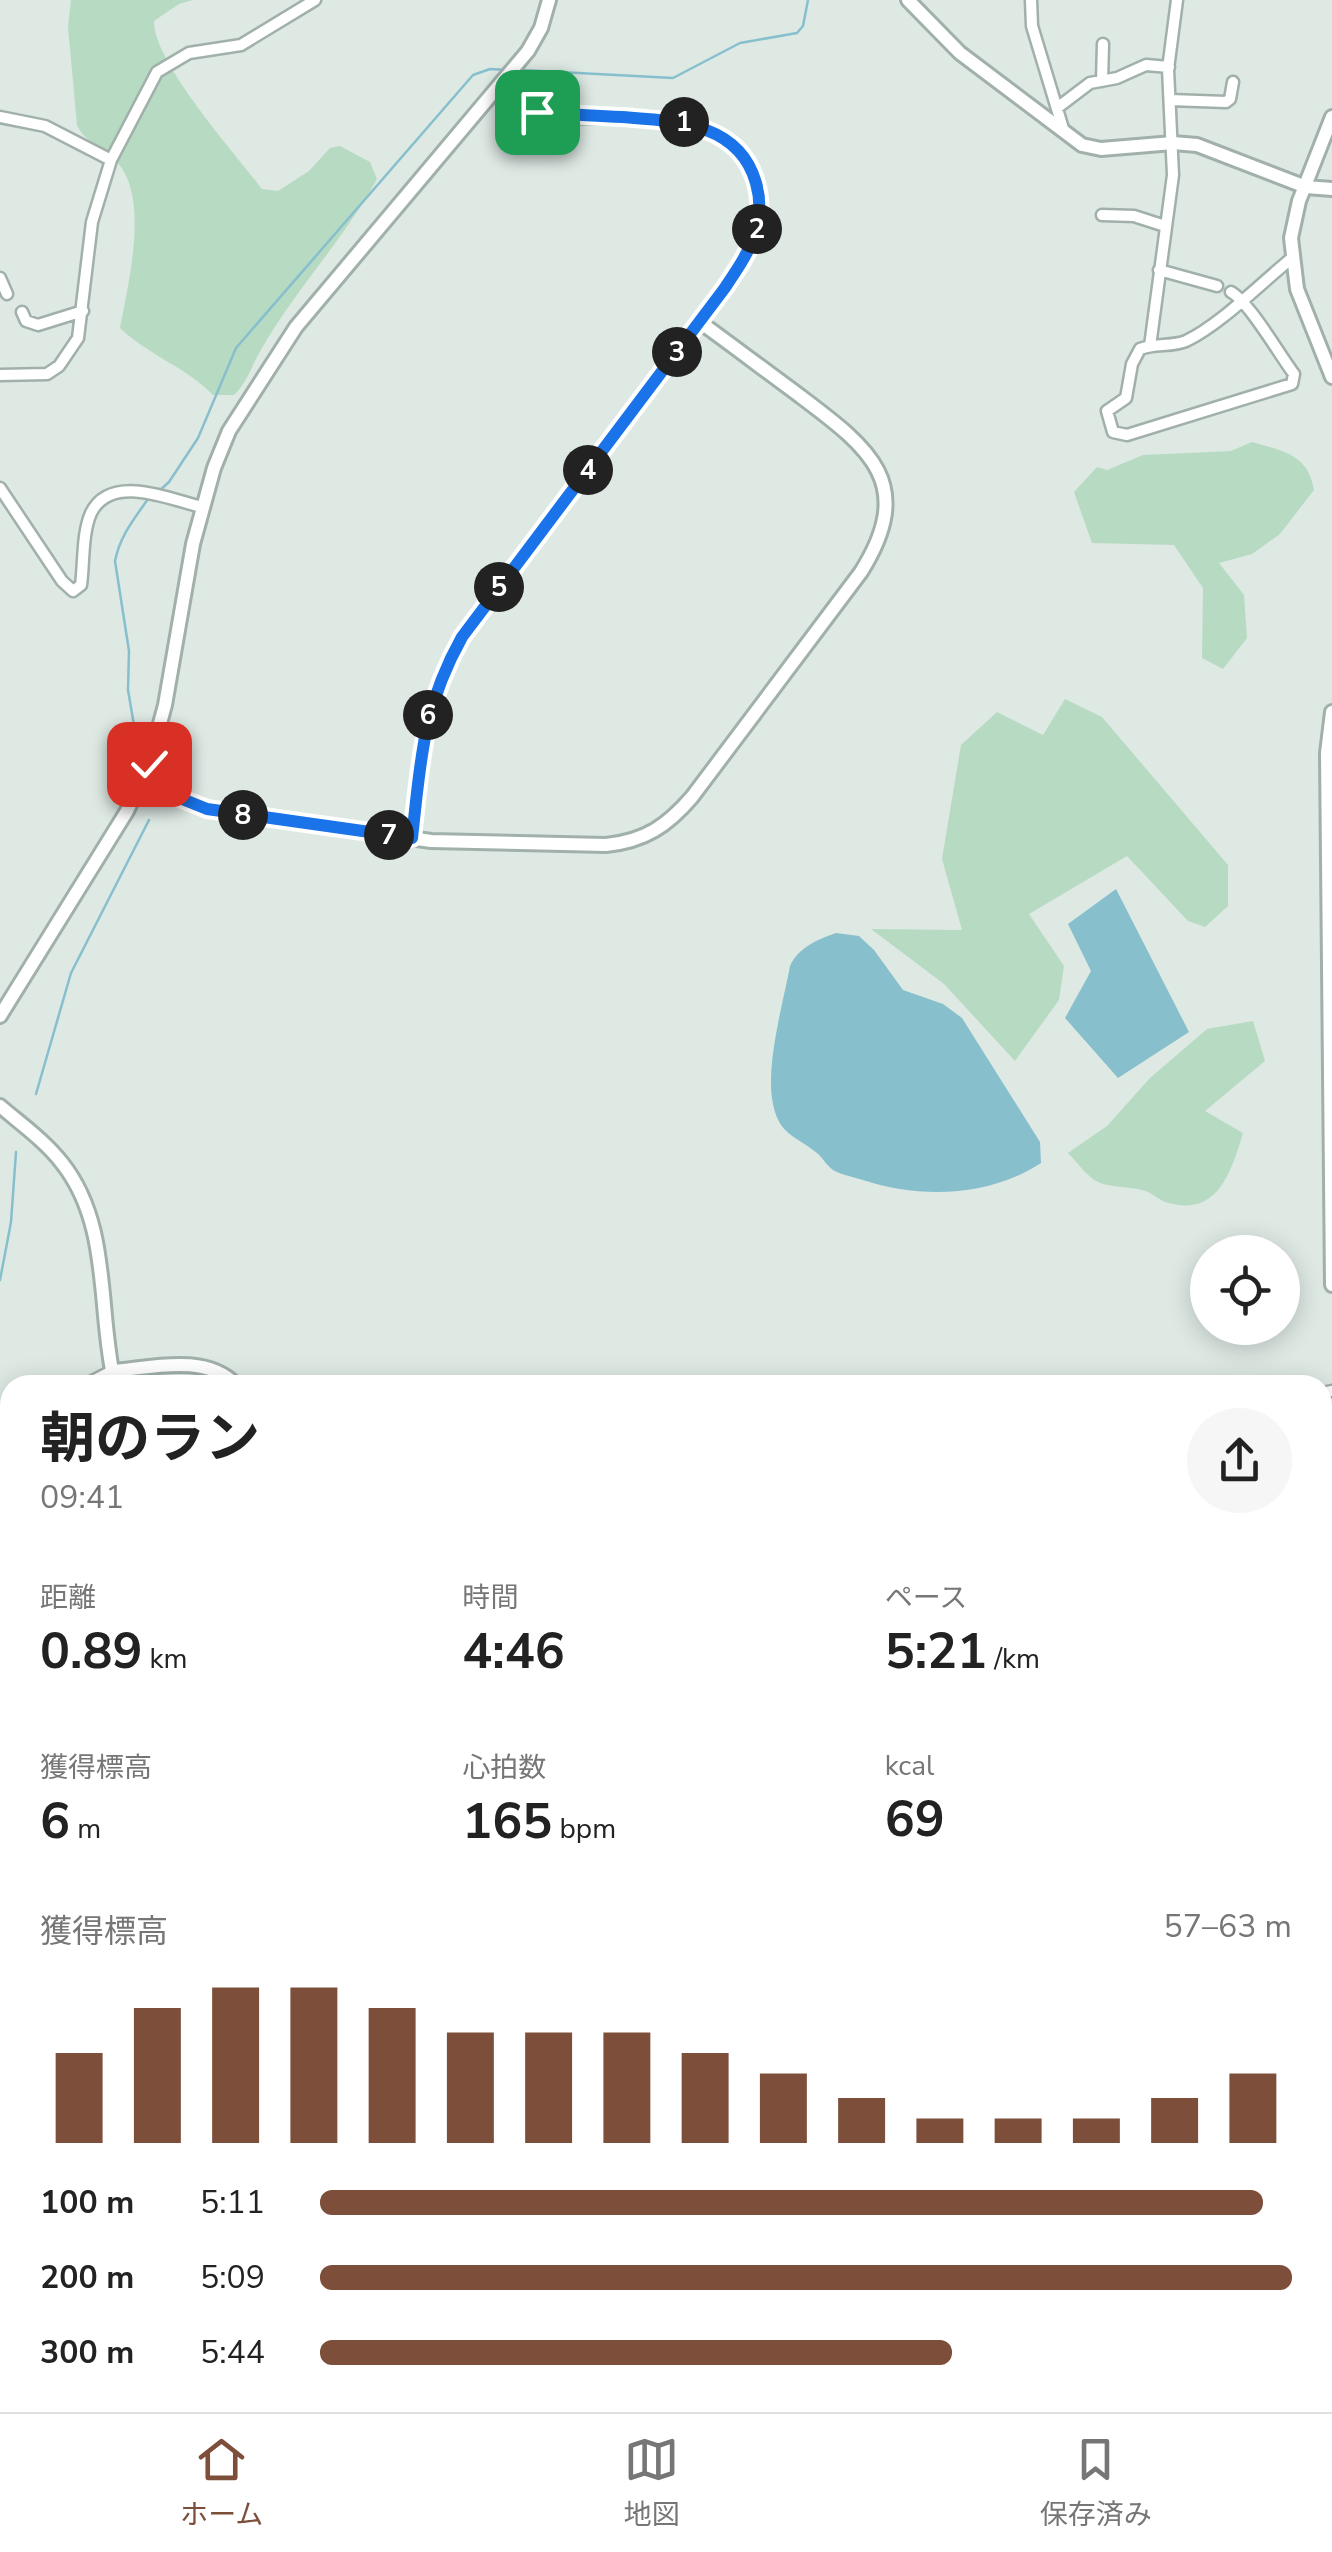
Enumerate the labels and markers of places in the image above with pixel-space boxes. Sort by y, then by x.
pin [495,70,580,155]
pin: 1 [659,97,709,147]
pin: 2 [732,204,782,254]
pin: 3 [652,327,702,377]
pin: 4 [563,445,613,495]
pin: 5 [474,562,524,612]
pin: 6 [403,690,453,740]
pin [107,722,192,807]
pin: 8 [218,790,268,840]
pin: 7 [364,810,414,860]

